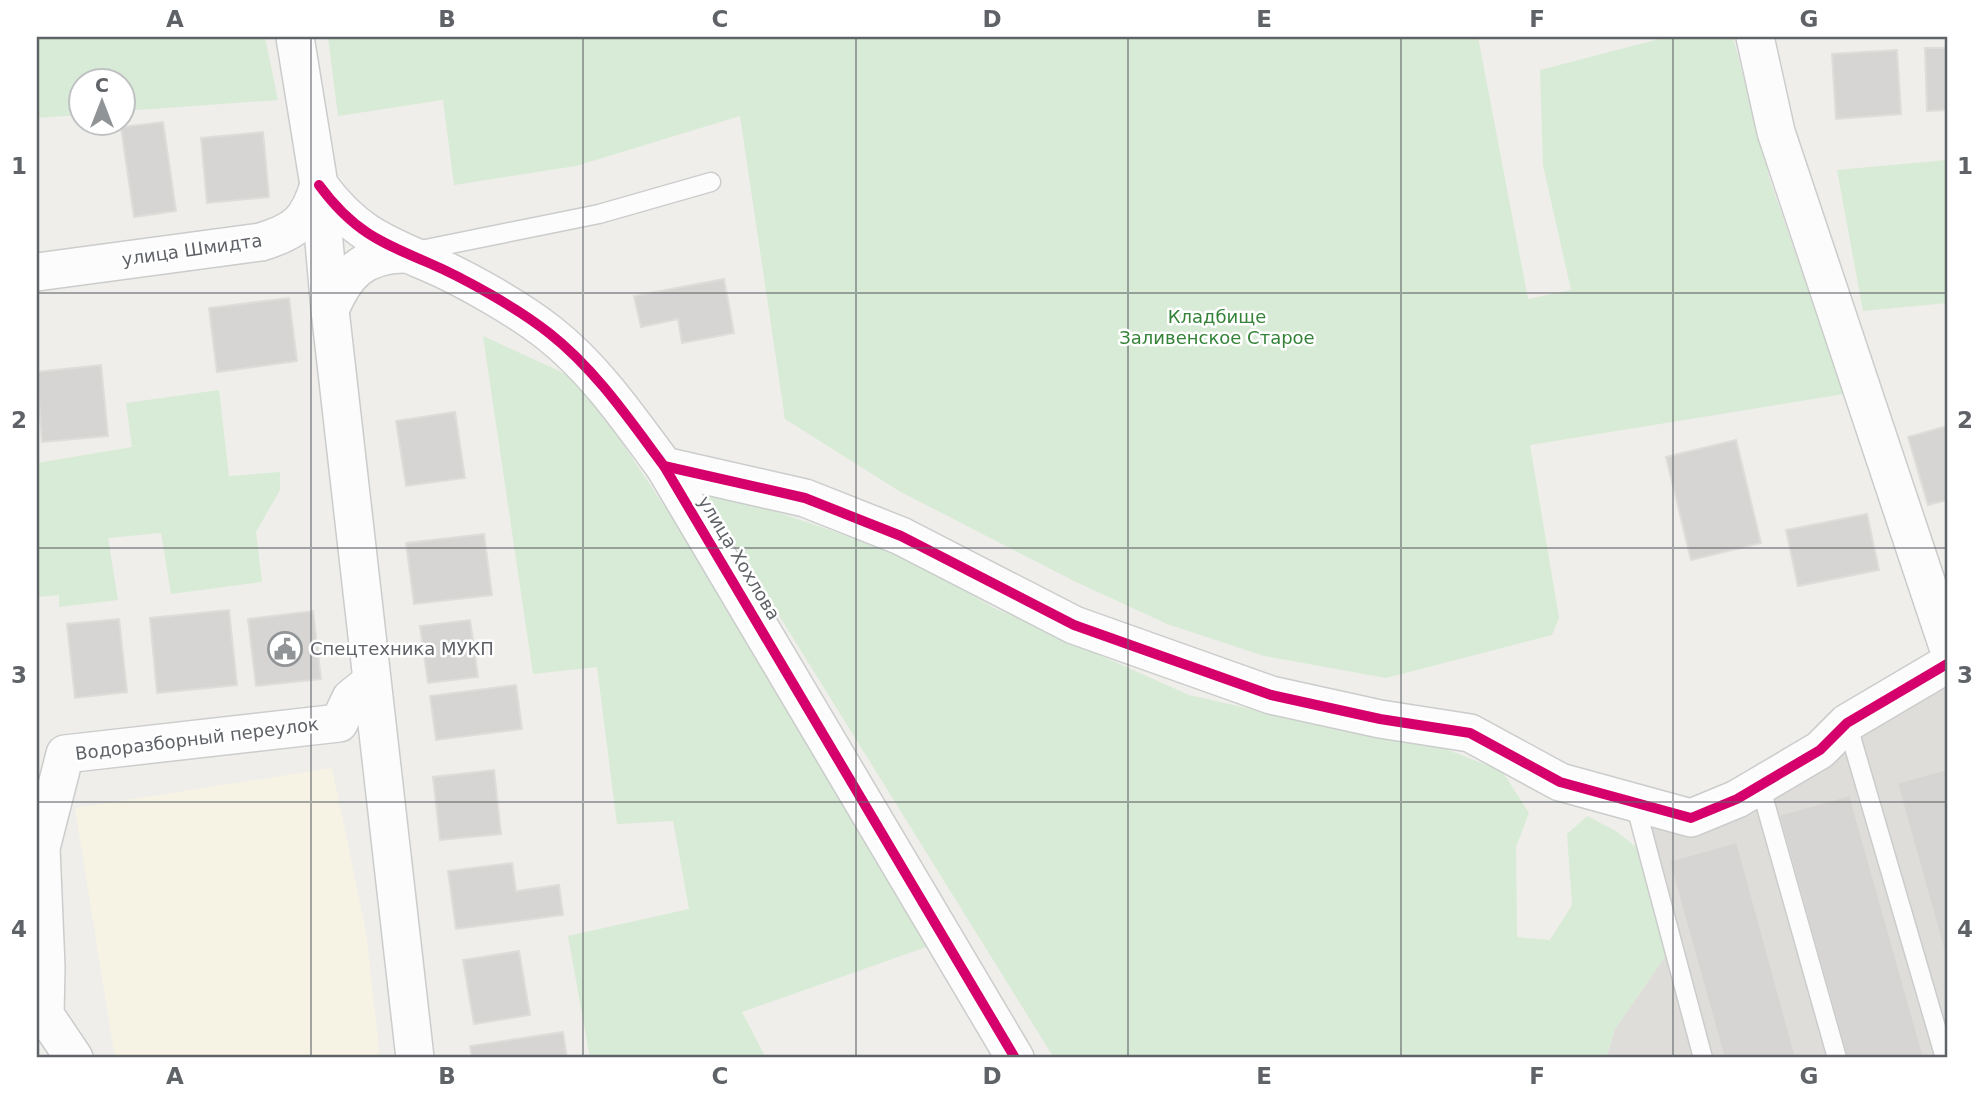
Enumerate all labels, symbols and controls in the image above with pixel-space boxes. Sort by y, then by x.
text: A [166,6,184,32]
text: B [438,6,456,32]
text: C [712,6,728,32]
text: D [982,6,1002,32]
text: E [1256,6,1272,32]
text: F [1529,6,1545,32]
text: G [1800,6,1818,32]
north arrow [66,66,136,136]
text: С [95,74,109,96]
text: 1 [11,153,27,179]
text: 1 [1957,153,1973,179]
street label: улица Шмидта [120,229,263,270]
park label: Кладбище Заливенское Старое [1119,306,1315,348]
text: 2 [11,407,27,433]
text: 2 [1957,407,1973,433]
street label: улица Хохлова [694,492,785,624]
public building icon: Спецтехника МУКП [266,630,304,668]
place label: Спецтехника МУКП [310,638,494,659]
text: 3 [11,662,27,688]
text: 3 [1957,662,1973,688]
street label: Водоразборный переулок [74,713,320,764]
text: 4 [11,916,27,942]
text: 4 [1957,916,1973,942]
text: A [166,1063,184,1089]
text: B [438,1063,456,1089]
text: C [712,1063,728,1089]
text: D [982,1063,1002,1089]
text: E [1256,1063,1272,1089]
text: F [1529,1063,1545,1089]
text: G [1800,1063,1818,1089]

